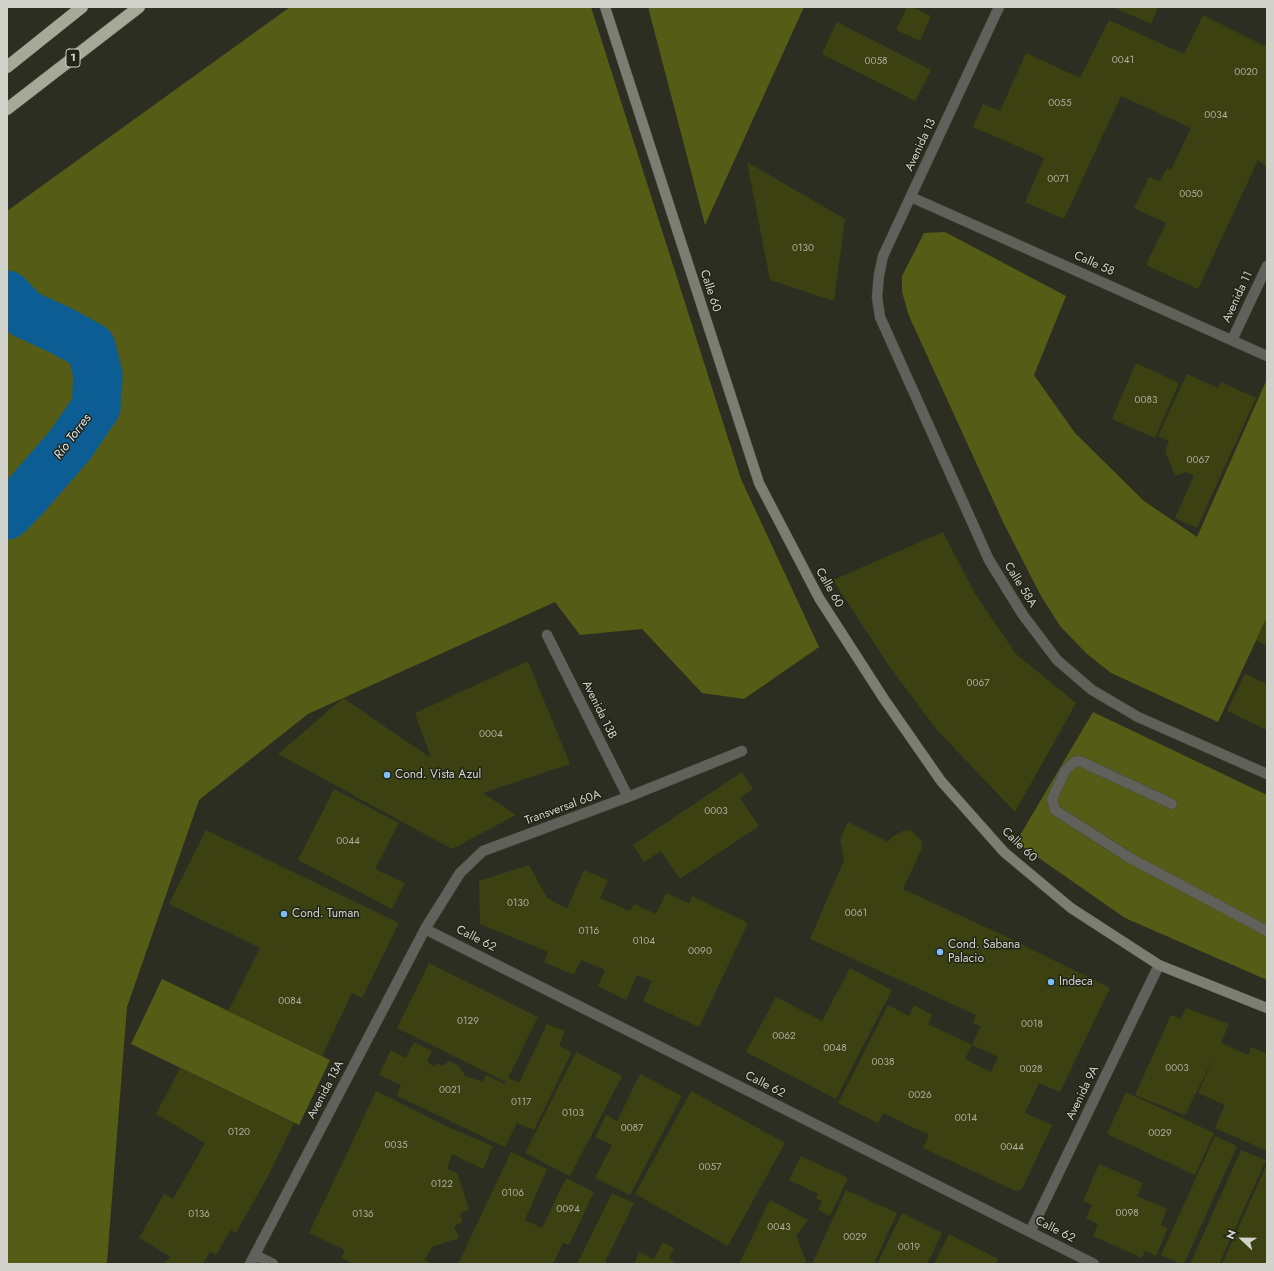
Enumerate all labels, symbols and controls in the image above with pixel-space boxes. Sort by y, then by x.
road number: 1 [66,49,80,67]
house number: 0041 [1112,55,1134,67]
house number: 0058 [864,56,888,68]
house number: 0020 [1234,67,1258,79]
house number: 0055 [1048,98,1072,110]
house number: 0034 [1204,110,1228,122]
street label: Avenida 13 [903,116,939,174]
house number: 0071 [1047,174,1069,186]
house number: 0050 [1179,189,1203,201]
house number: 0130 [792,243,814,255]
street label: Calle 58 [1072,249,1116,279]
street label: Calle 60 [696,268,724,314]
street label: Avenida 11 [1220,269,1256,325]
house number: 0083 [1135,395,1157,407]
water label: Río Torres [51,411,95,463]
house number: 0067 [1186,455,1210,467]
street label: Calle 58A [1001,560,1039,610]
street label: Calle 60 [812,566,846,610]
house number: 0067 [966,678,990,690]
street label: Avenida 13B [579,679,619,741]
house number: 0004 [479,729,503,741]
place label: Cond. Vista Azul [395,768,481,782]
marker: Cond. Vista Azul [382,770,392,780]
street label: Transversal 60A [523,788,603,828]
house number: 0003 [704,806,728,818]
street label: Calle 60 [998,825,1040,865]
house number: 0044 [336,836,360,848]
house number: 0130 [507,898,529,910]
place label: Cond. Tuman [292,907,359,921]
house number: 0061 [845,908,867,920]
marker: Cond. Tuman [279,909,289,919]
street label: Calle 62 [454,923,498,955]
house number: 0116 [579,926,599,938]
house number: 0104 [633,936,655,948]
place label: Cond. Sabana Palacio [948,938,1020,966]
house number: 0090 [688,946,712,958]
marker: Cond. Sabana Palacio [935,947,945,957]
place label: Indeca [1059,975,1093,989]
marker: Indeca [1046,977,1056,987]
house number: 0084 [278,996,302,1008]
house number: 0129 [457,1016,479,1028]
house number: 0018 [1021,1019,1043,1031]
house number: 0062 [772,1031,796,1043]
house number: 0048 [823,1043,847,1055]
house number: 0038 [872,1057,894,1069]
street label: Avenida 13A [305,1058,347,1122]
house number: 0003 [1165,1063,1189,1075]
house number: 0028 [1019,1064,1043,1076]
street label: Avenida 9A [1064,1064,1102,1122]
street label: Calle 62 [743,1069,787,1101]
house number: 0021 [439,1085,461,1097]
house number: 0026 [908,1090,932,1102]
house number: 0117 [511,1097,531,1109]
house number: 0103 [562,1108,584,1120]
house number: 0014 [955,1113,977,1125]
house number: 0087 [621,1123,643,1135]
house number: 0120 [228,1127,250,1139]
house number: 0029 [1148,1128,1172,1140]
house number: 0035 [384,1140,408,1152]
house number: 0044 [1000,1142,1024,1154]
house number: 0057 [699,1162,721,1174]
house number: 0122 [431,1179,453,1191]
house number: 0106 [502,1188,524,1200]
house number: 0094 [556,1204,580,1216]
house number: 0098 [1115,1208,1139,1220]
house number: 0136 [188,1209,210,1221]
house number: 0136 [352,1209,374,1221]
street label: Calle 62 [1033,1214,1077,1246]
north arrow [1222,1219,1262,1259]
house number: 0043 [767,1222,791,1234]
text: N [1222,1227,1240,1242]
house number: 0029 [843,1232,867,1244]
house number: 0019 [898,1242,920,1254]

